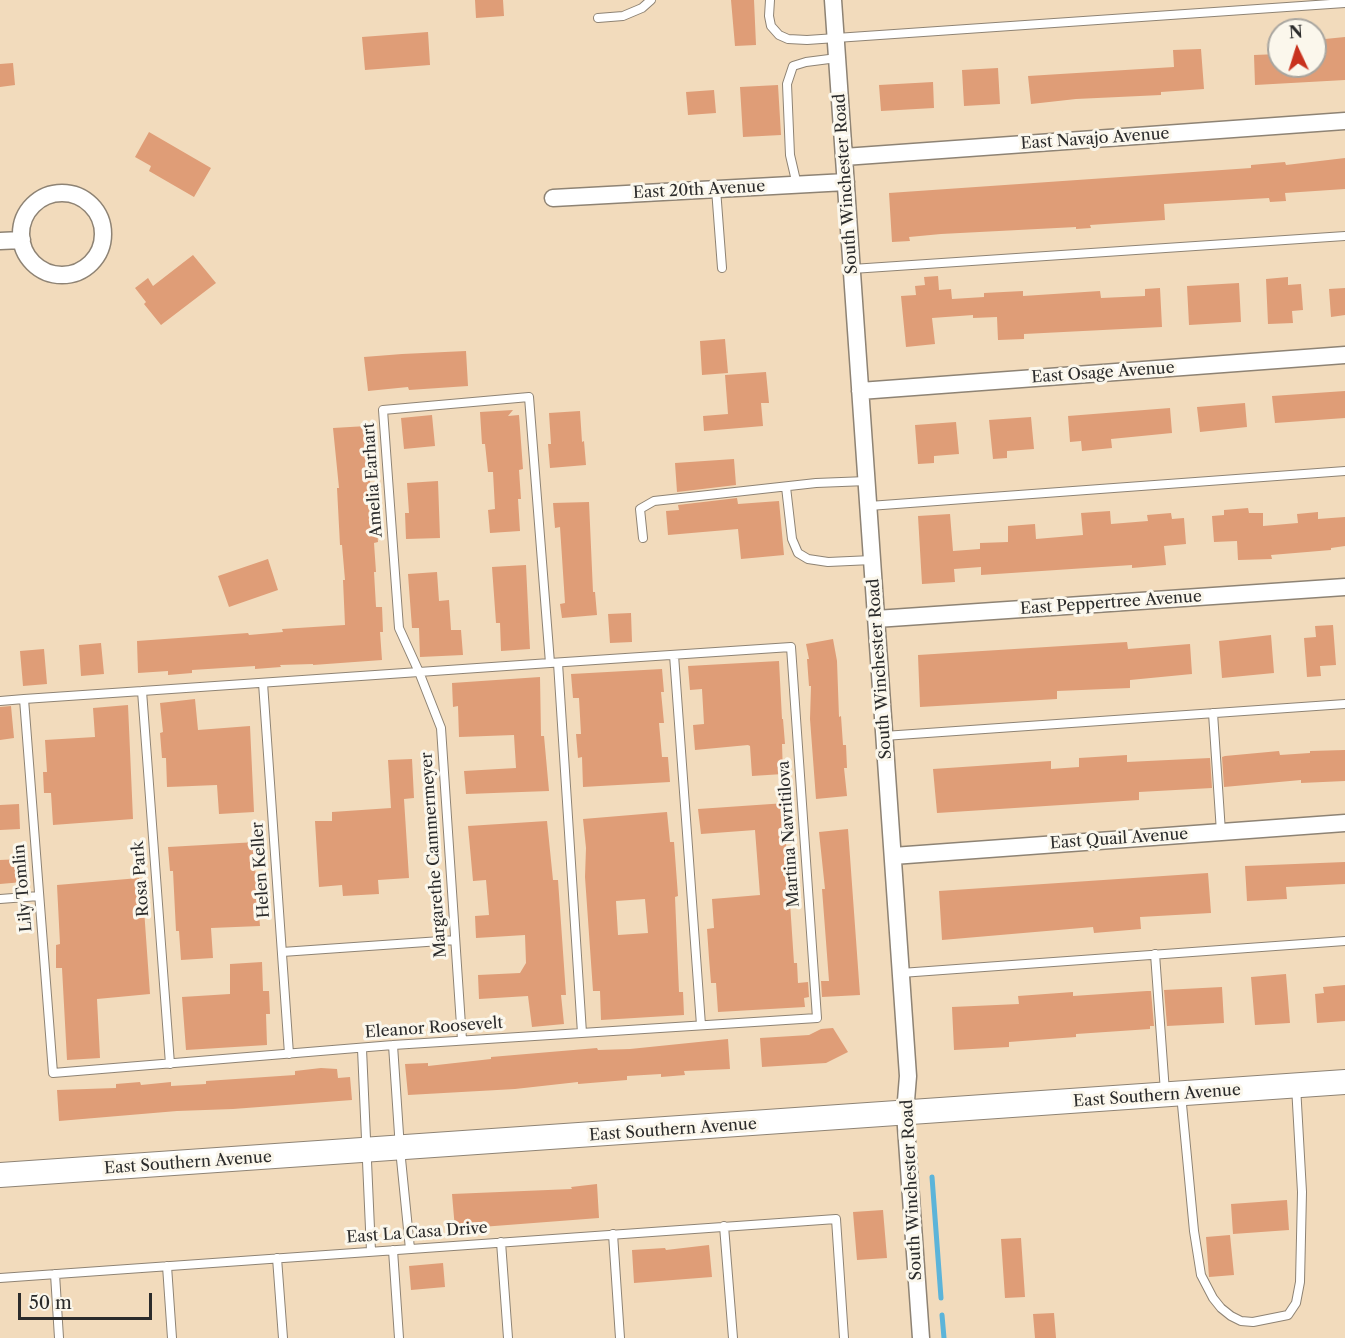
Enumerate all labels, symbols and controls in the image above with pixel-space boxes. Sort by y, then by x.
north arrow [1267,18,1327,78]
text: N [1288,22,1304,42]
street label: South Winchester Road [830,93,862,275]
street label: East Navajo Avenue [1020,124,1170,154]
street label: East 20th Avenue [632,177,766,203]
street label: East Osage Avenue [1031,358,1175,388]
street label: Amelia Earhart [359,422,387,538]
street label: South Winchester Road [864,578,896,760]
street label: East Peppertree Avenue [1020,587,1202,619]
street label: Margarethe Cammermeyer [417,751,451,959]
street label: Martina Navritilova [774,760,804,908]
street label: Helen Keller [248,821,274,919]
street label: East Quail Avenue [1049,825,1189,853]
street label: Rosa Park [129,841,153,917]
street label: Lily Tomlin [10,843,36,933]
street label: Eleanor Roosevelt [364,1014,504,1042]
street label: East Southern Avenue [1073,1081,1241,1111]
street label: South Winchester Road [898,1099,926,1281]
street label: East Southern Avenue [589,1115,757,1145]
street label: East Southern Avenue [104,1148,272,1178]
street label: East La Casa Drive [346,1218,488,1248]
scale bar [21,1281,154,1319]
text: 50 m [29,1292,72,1314]

